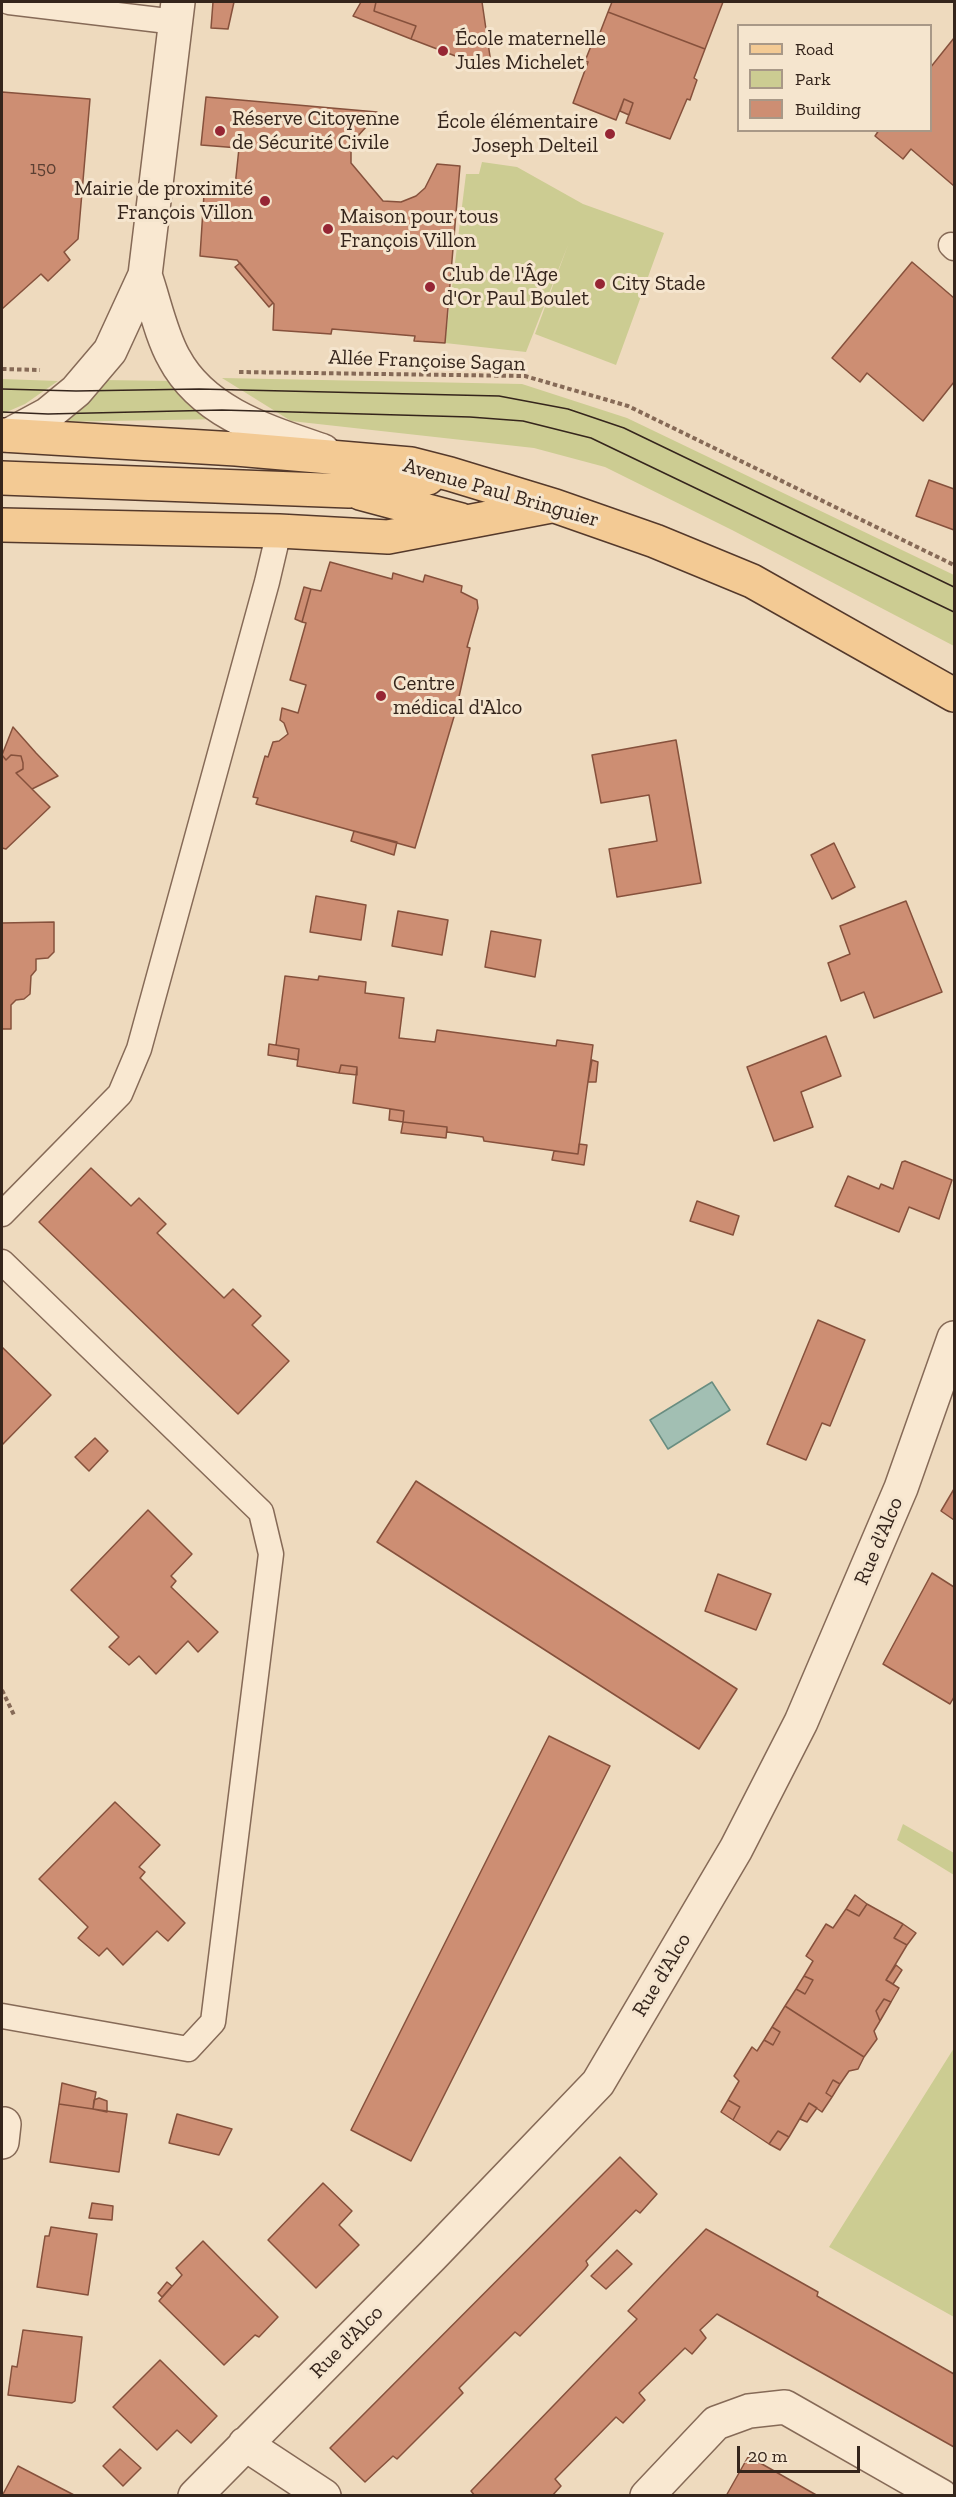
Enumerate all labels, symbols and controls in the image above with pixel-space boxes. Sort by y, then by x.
legend [737,24,932,132]
place label: École maternelle Jules Michelet [455,26,606,76]
text: Road [795,38,834,60]
marker: École maternelle Jules Michelet [436,44,450,58]
text: Park [795,68,831,90]
text: Building [795,98,861,120]
place label: Réserve Citoyenne de Sécurité Civile [232,106,399,156]
place label: École élémentaire Joseph Delteil [437,109,598,159]
marker: Réserve Citoyenne de Sécurité Civile [213,124,227,138]
marker: École élémentaire Joseph Delteil [603,127,617,141]
house number: 150 [30,158,56,180]
place label: Mairie de proximité François Villon [74,176,253,226]
marker: Mairie de proximité François Villon [258,194,272,208]
place label: Maison pour tous François Villon [340,204,498,254]
marker: Maison pour tous François Villon [321,222,335,236]
place label: Club de l'Âge d'Or Paul Boulet [442,262,589,312]
place label: City Stade [612,271,705,297]
marker: City Stade [593,277,607,291]
marker: Club de l'Âge d'Or Paul Boulet [423,280,437,294]
street label: Allée Françoise Sagan [328,345,526,377]
street label: Avenue Paul Bringuier [400,453,602,533]
place label: Centre médical d'Alco [393,671,522,721]
marker: Centre médical d'Alco [374,689,388,703]
street label: Rue d'Alco [849,1493,909,1589]
street label: Rue d'Alco [627,1929,697,2021]
street label: Rue d'Alco [305,2300,389,2384]
scale bar [740,2434,863,2472]
text: 20 m [748,2445,787,2467]

